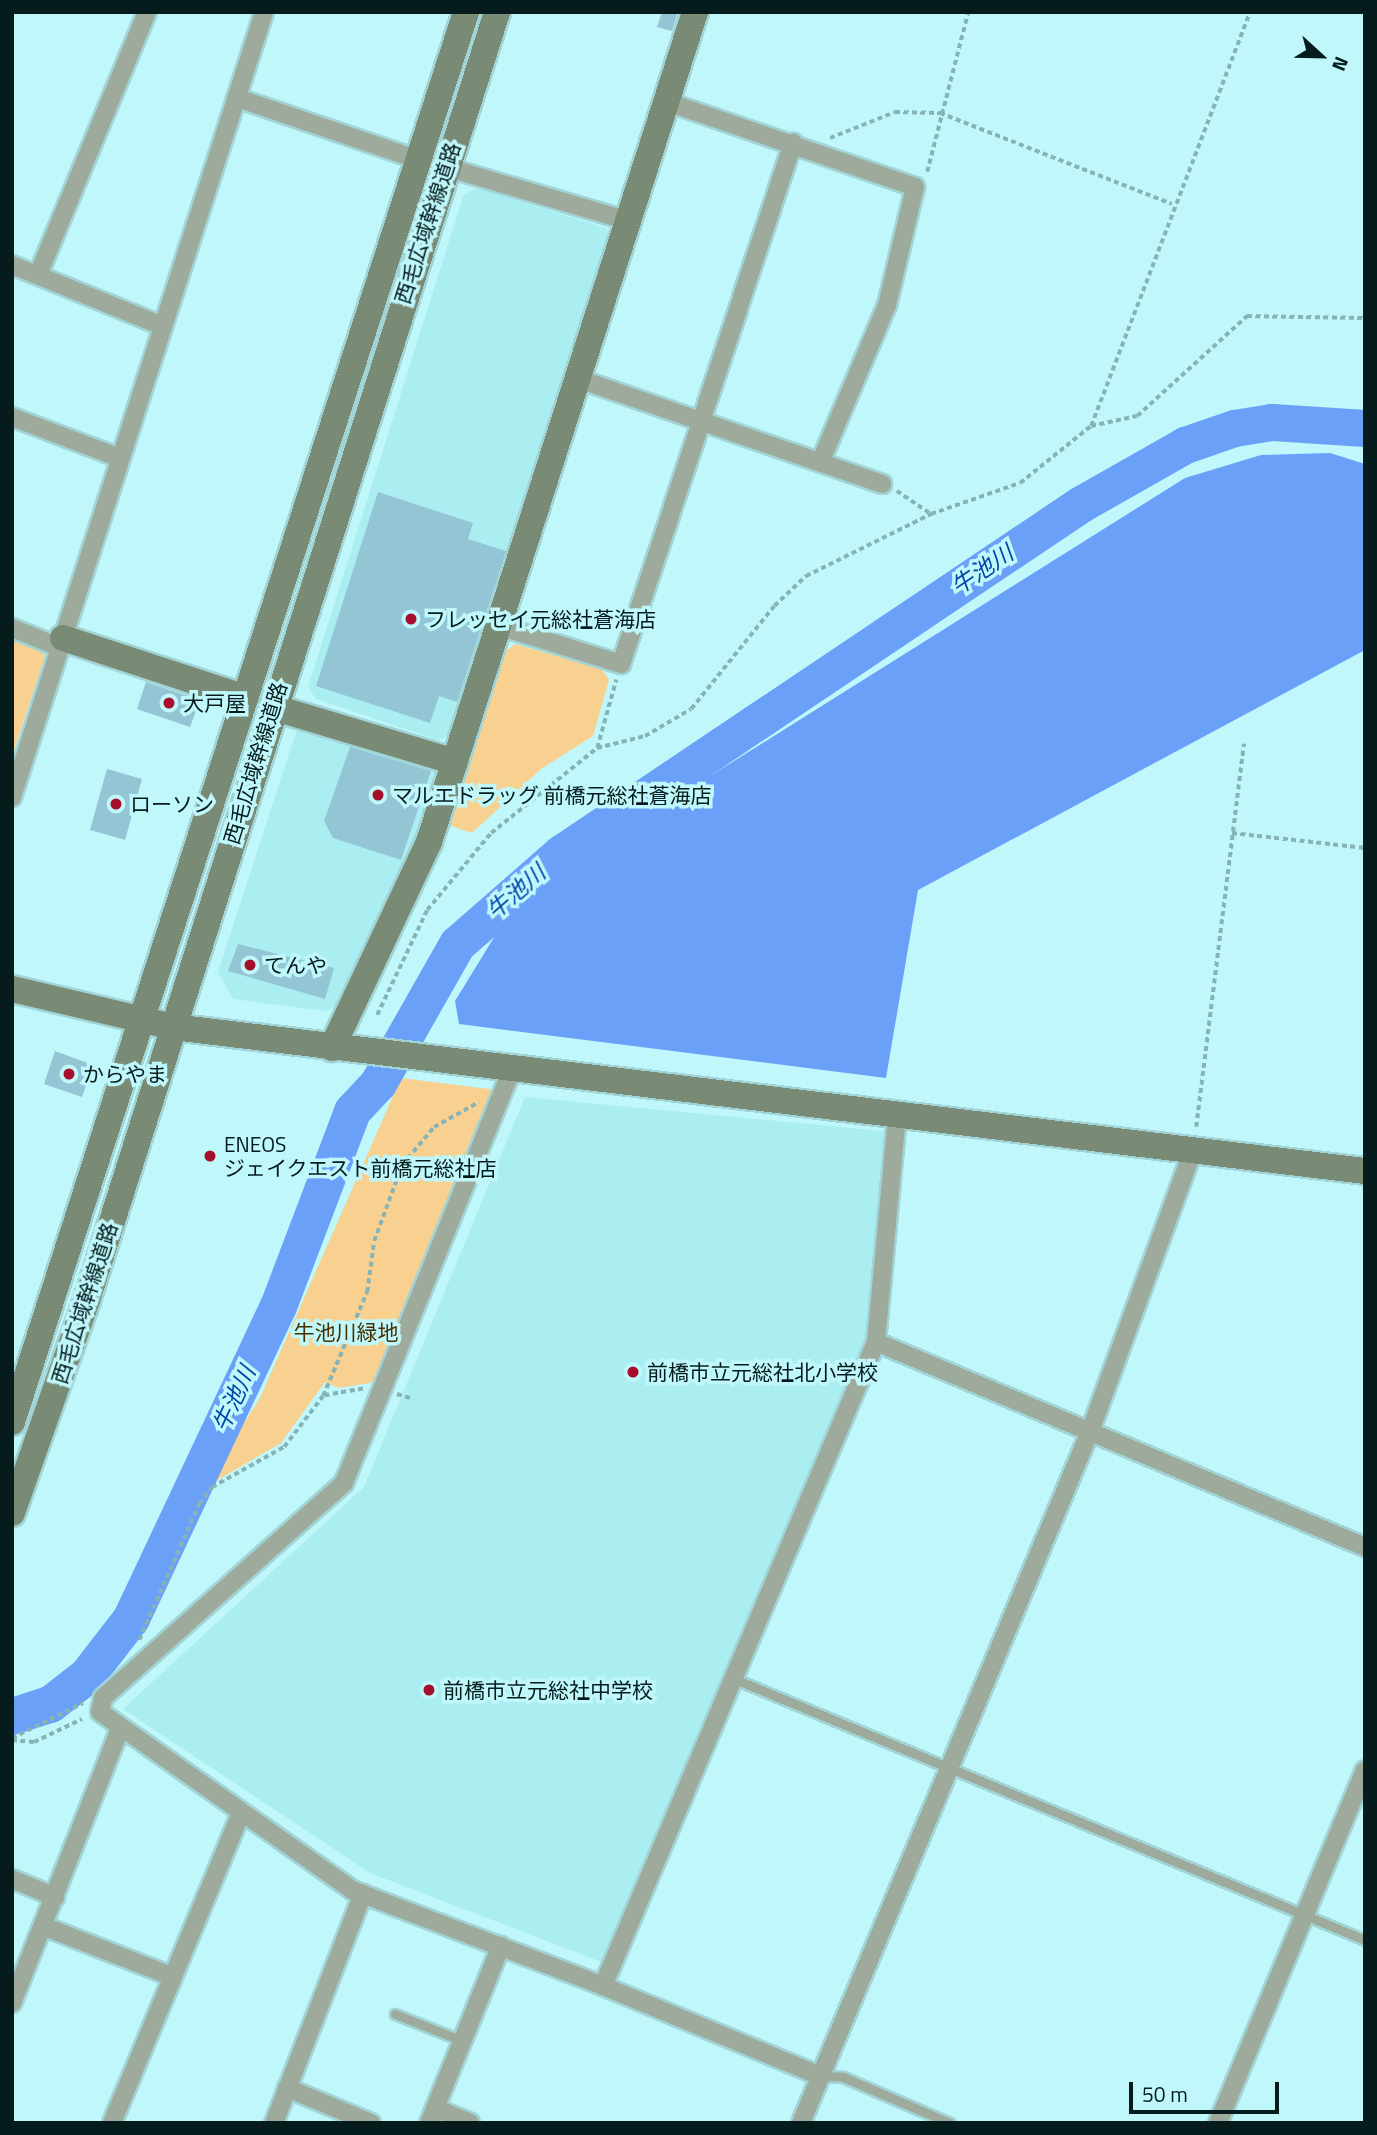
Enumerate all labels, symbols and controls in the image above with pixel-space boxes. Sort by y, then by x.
north arrow [1286,21,1356,91]
text: N [1325,53,1357,76]
street label: 西毛広域幹線道路 [389,139,465,307]
water label: 牛池川 [946,539,1018,601]
place label: フレッセイ元総社蒼海店 [425,606,656,632]
marker: フレッセイ元総社蒼海店 [403,611,419,627]
street label: 西毛広域幹線道路 [218,679,292,847]
place label: 大戸屋 [183,690,246,716]
marker: 大戸屋 [161,695,177,711]
place label: マルエドラッグ 前橋元総社蒼海店 [392,782,712,808]
marker: マルエドラッグ 前橋元総社蒼海店 [370,787,386,803]
place label: ローソン [130,791,214,817]
marker: ローソン [108,796,124,812]
water label: 牛池川 [481,859,551,925]
place label: てんや [264,952,327,978]
marker: てんや [242,957,258,973]
place label: からやま [83,1061,167,1087]
marker: からやま [61,1066,77,1082]
place label: ENEOS ジェイクエスト前橋元総社店 [224,1131,497,1181]
marker: ENEOS ジェイクエスト前橋元総社店 [202,1148,218,1164]
street label: 西毛広域幹線道路 [46,1219,122,1387]
park label: 牛池川緑地 [294,1319,398,1345]
place label: 前橋市立元総社北小学校 [647,1359,878,1385]
water label: 牛池川 [207,1362,261,1436]
marker: 前橋市立元総社北小学校 [625,1364,641,1380]
place label: 前橋市立元総社中学校 [443,1677,653,1703]
marker: 前橋市立元総社中学校 [421,1682,437,1698]
scale bar [1132,2068,1282,2112]
text: 50 m [1142,2078,1188,2110]

